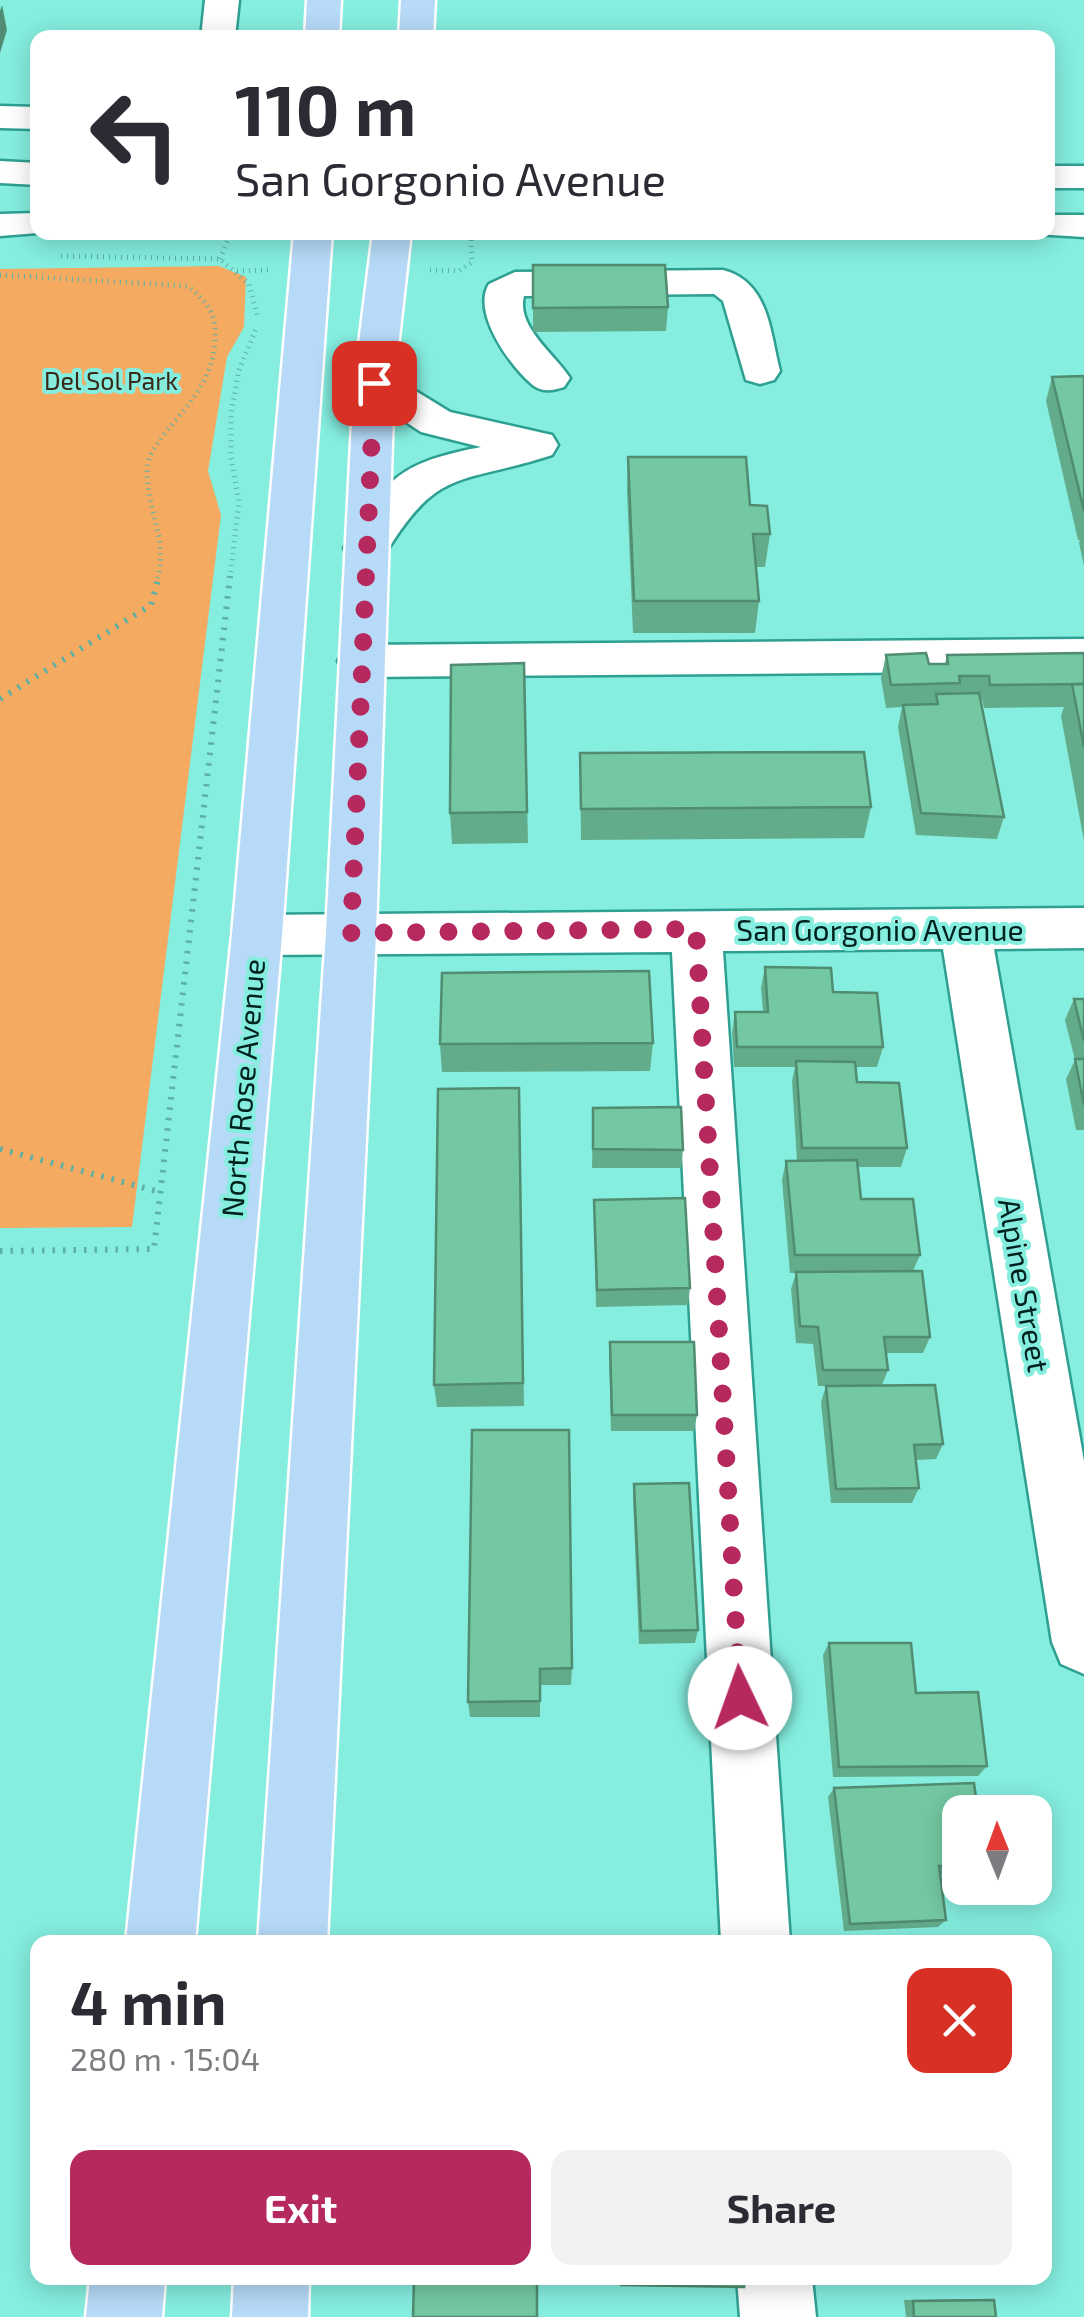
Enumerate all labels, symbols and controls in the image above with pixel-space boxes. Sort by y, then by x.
text: 110 m [235,66,416,150]
icon: left [70,70,200,200]
text: San Gorgonio Avenue [235,151,666,205]
pin [332,341,417,426]
icon: arrive [347,356,402,411]
park label: Del Sol Park [44,365,178,395]
street label: San Gorgonio Avenue [736,911,1024,947]
street label: North Rose Avenue [213,957,271,1219]
street label: Alpine Street [992,1195,1058,1375]
position arrow [688,1646,792,1750]
north arrow [942,1795,1052,1905]
map controls [942,1795,1052,1905]
text: 4 min [70,1965,227,2037]
button: close [907,1968,1012,2073]
text: 280 m · 15:04 [70,2039,260,2077]
button: Exit [70,2150,531,2265]
button: Share [551,2150,1012,2265]

